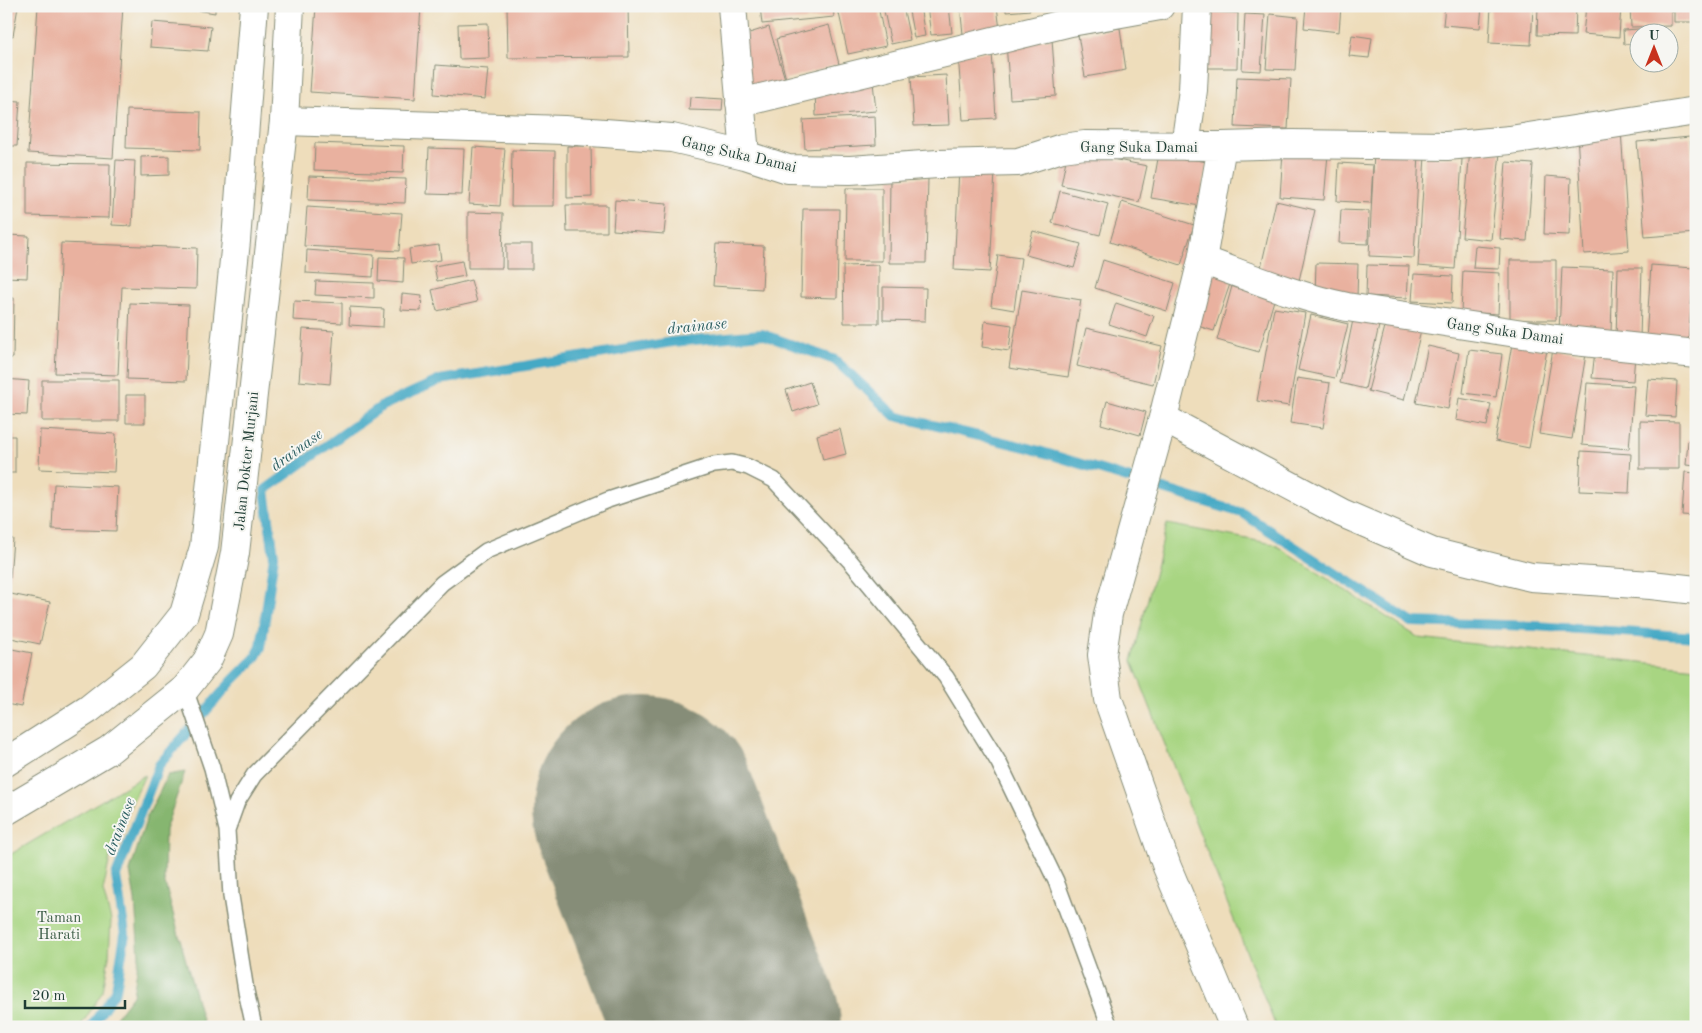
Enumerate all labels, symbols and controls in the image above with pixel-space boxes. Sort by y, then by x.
north arrow [1630,22,1680,72]
text: U [1648,29,1660,43]
street label: Gang Suka Damai [680,135,798,176]
street label: Gang Suka Damai [1080,141,1198,156]
water label: drainase [666,316,728,338]
street label: Gang Suka Damai [1445,317,1564,348]
street label: Jalan Dokter Murjani [233,391,262,531]
water label: drainase [268,426,327,475]
water label: drainase [103,795,139,858]
park label: Taman Harati [37,911,81,943]
scale bar [25,978,125,1010]
text: 20 m [32,989,66,1004]

